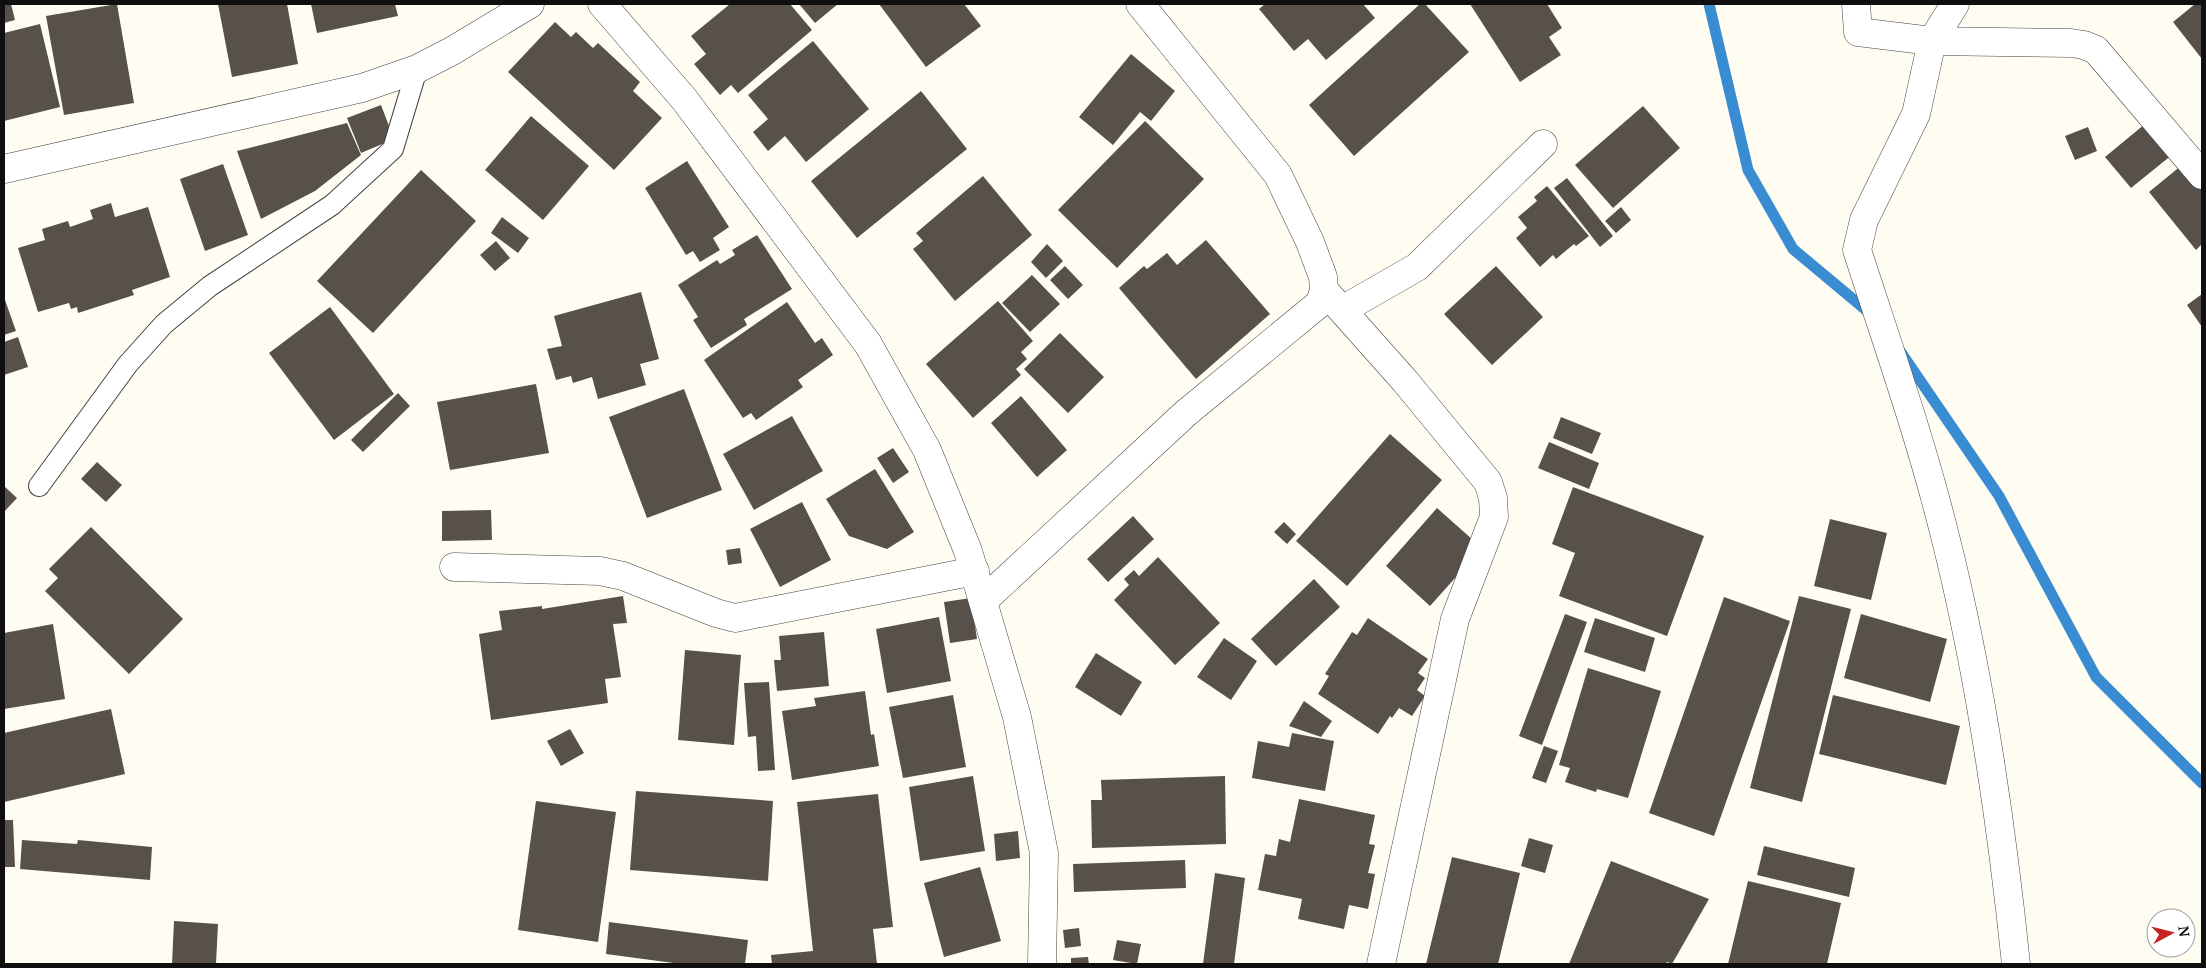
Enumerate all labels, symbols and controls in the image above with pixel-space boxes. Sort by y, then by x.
north arrow [2146,908,2196,958]
text: N [2174,925,2195,938]

